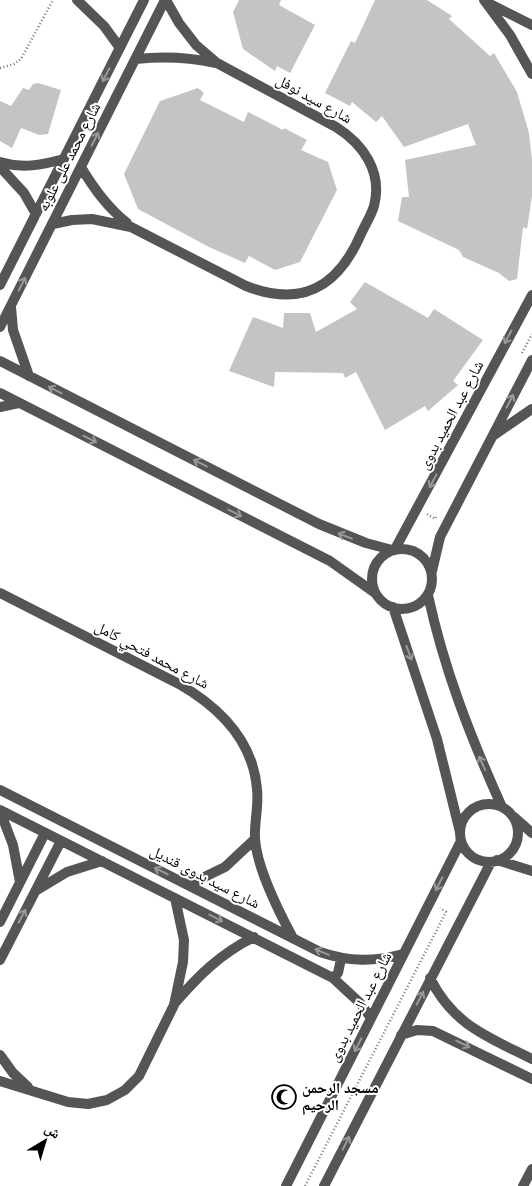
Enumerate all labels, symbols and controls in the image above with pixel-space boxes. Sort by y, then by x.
one-way arrow [101,67,110,82]
street label: شارع سيد نوفل [272,71,355,128]
street label: شارع محمد على علوبه [34,99,105,215]
one-way arrow [91,132,100,147]
one-way arrow [18,277,27,292]
one-way arrow [503,330,513,345]
street label: شارع عبد الحميد بدوى [415,357,488,473]
one-way arrow [48,385,63,394]
one-way arrow [505,393,515,408]
one-way arrow [82,435,97,444]
one-way arrow [192,458,207,468]
one-way arrow [428,474,438,489]
one-way arrow [227,509,242,518]
one-way arrow [338,530,353,540]
street label: شارع محمد فتحي كامل [91,617,212,695]
one-way arrow [405,645,414,661]
one-way arrow [477,756,487,771]
street label: شارع سيد بدوى قنديل [147,842,263,913]
one-way arrow [153,866,168,876]
one-way arrow [434,876,443,891]
one-way arrow [17,909,27,924]
one-way arrow [208,913,223,923]
one-way arrow [315,946,330,956]
street label: شارع عبد الحميد بدوى [325,949,396,1065]
one-way arrow [415,990,425,1005]
one-way arrow [352,1037,362,1052]
one-way arrow [455,1040,470,1049]
place label: مسجد الرحمن الرحيم [302,1079,379,1115]
mosque icon: مسجد الرحمن الرحيم [271,1084,297,1110]
north arrow [20,1116,70,1166]
text: ش [42,1120,64,1143]
one-way arrow [341,1135,351,1150]

